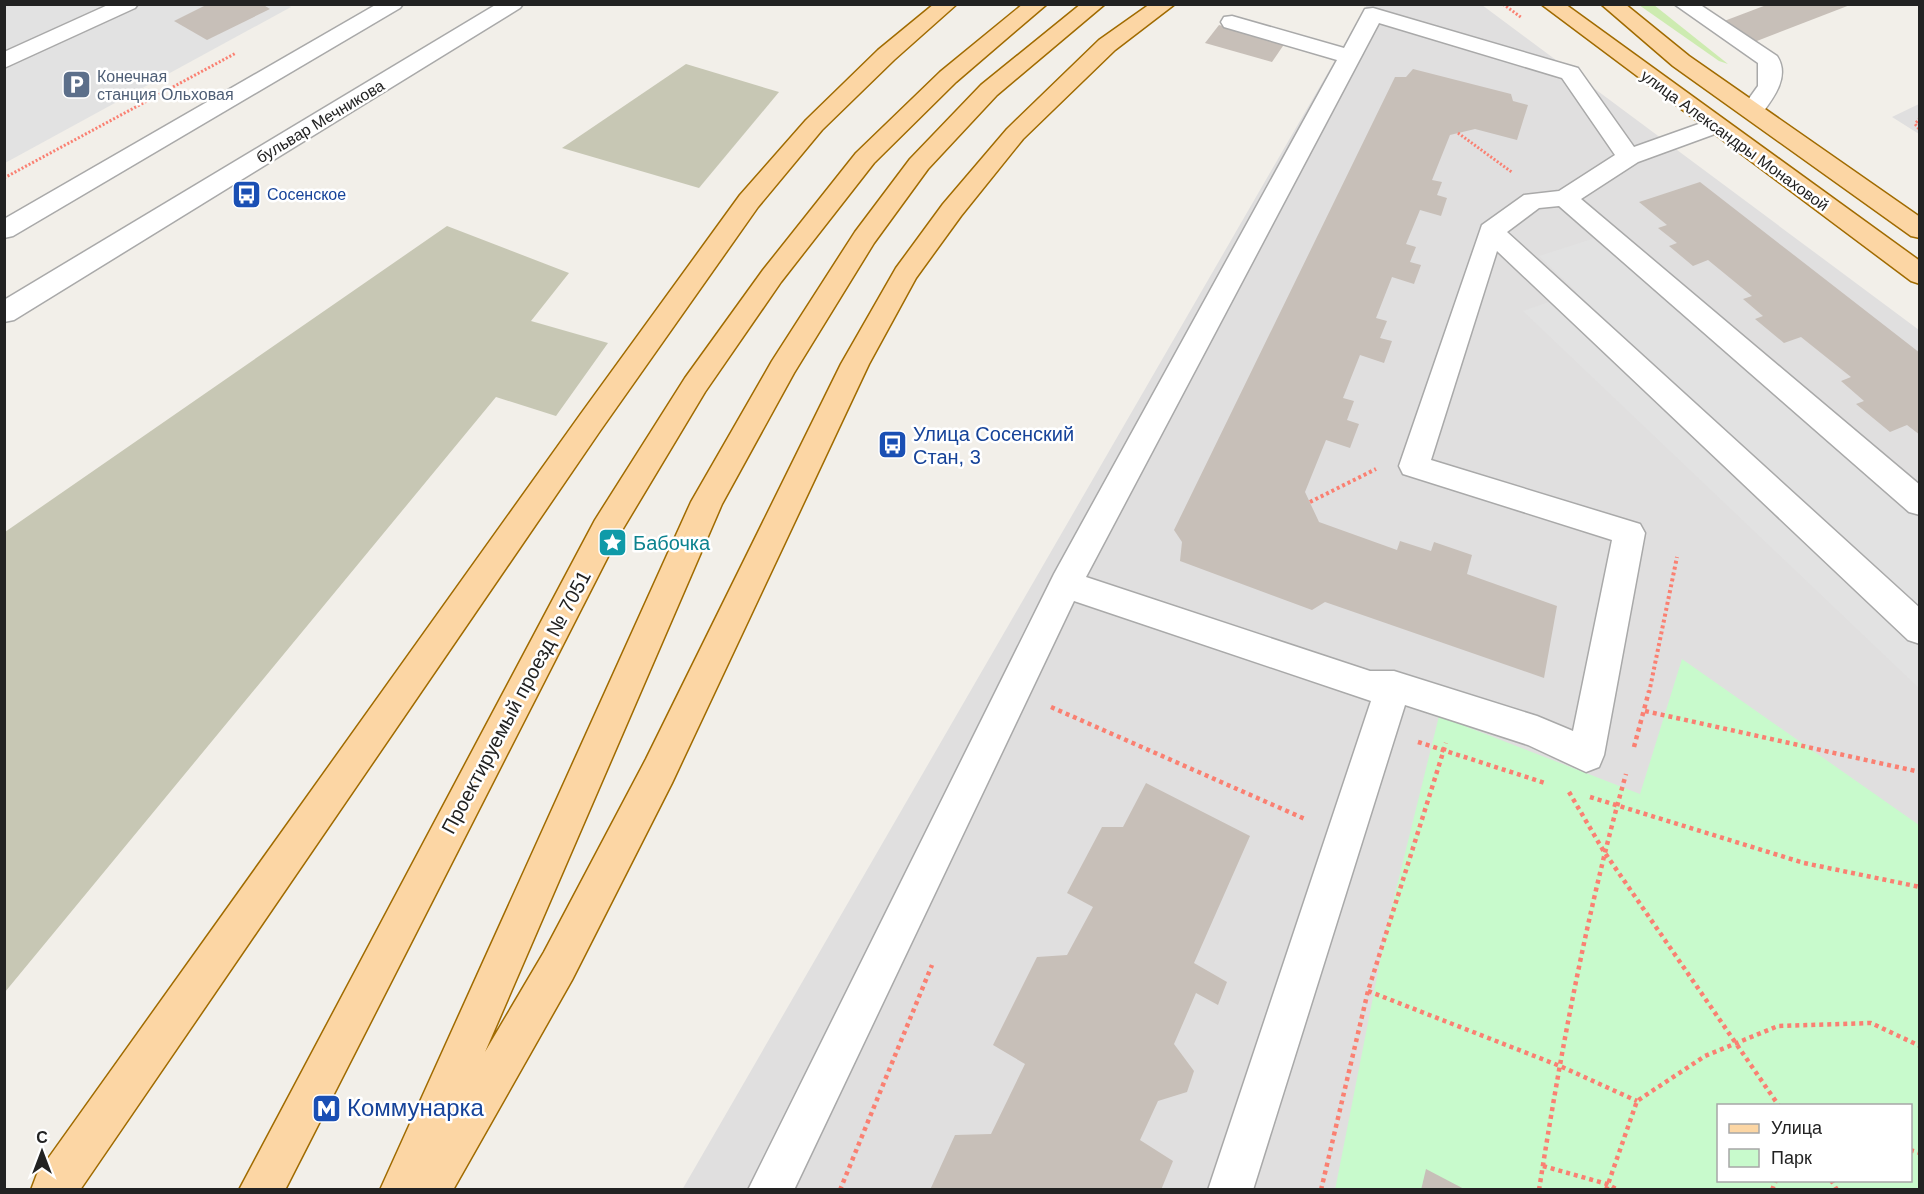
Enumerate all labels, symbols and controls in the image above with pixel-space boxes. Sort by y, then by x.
street label: улица Александры Монаховой [1638,67,1832,214]
place label: Конечная станция Ольховая [97,68,234,103]
parking icon: Конечная станция Ольховая [60,69,92,101]
street label: бульвар Мечникова [253,77,387,166]
bus stop icon: Сосенское [230,178,262,210]
place label: Сосенское [267,186,346,203]
place label: Улица Сосенский Стан, 3 [913,423,1074,468]
bus stop icon: Улица Сосенский Стан, 3 [876,429,908,461]
place icon: Бабочка [596,527,628,559]
place label: Бабочка [633,532,711,554]
street label: Проектируемый проезд № 7051 [437,567,595,837]
metro station icon: Коммунарка [310,1092,342,1124]
place label: Коммунарка [347,1094,485,1121]
legend [1717,1104,1912,1182]
text: Улица [1771,1118,1823,1138]
north arrow [12,1122,72,1182]
text: С [36,1129,48,1146]
text: Парк [1771,1148,1812,1168]

